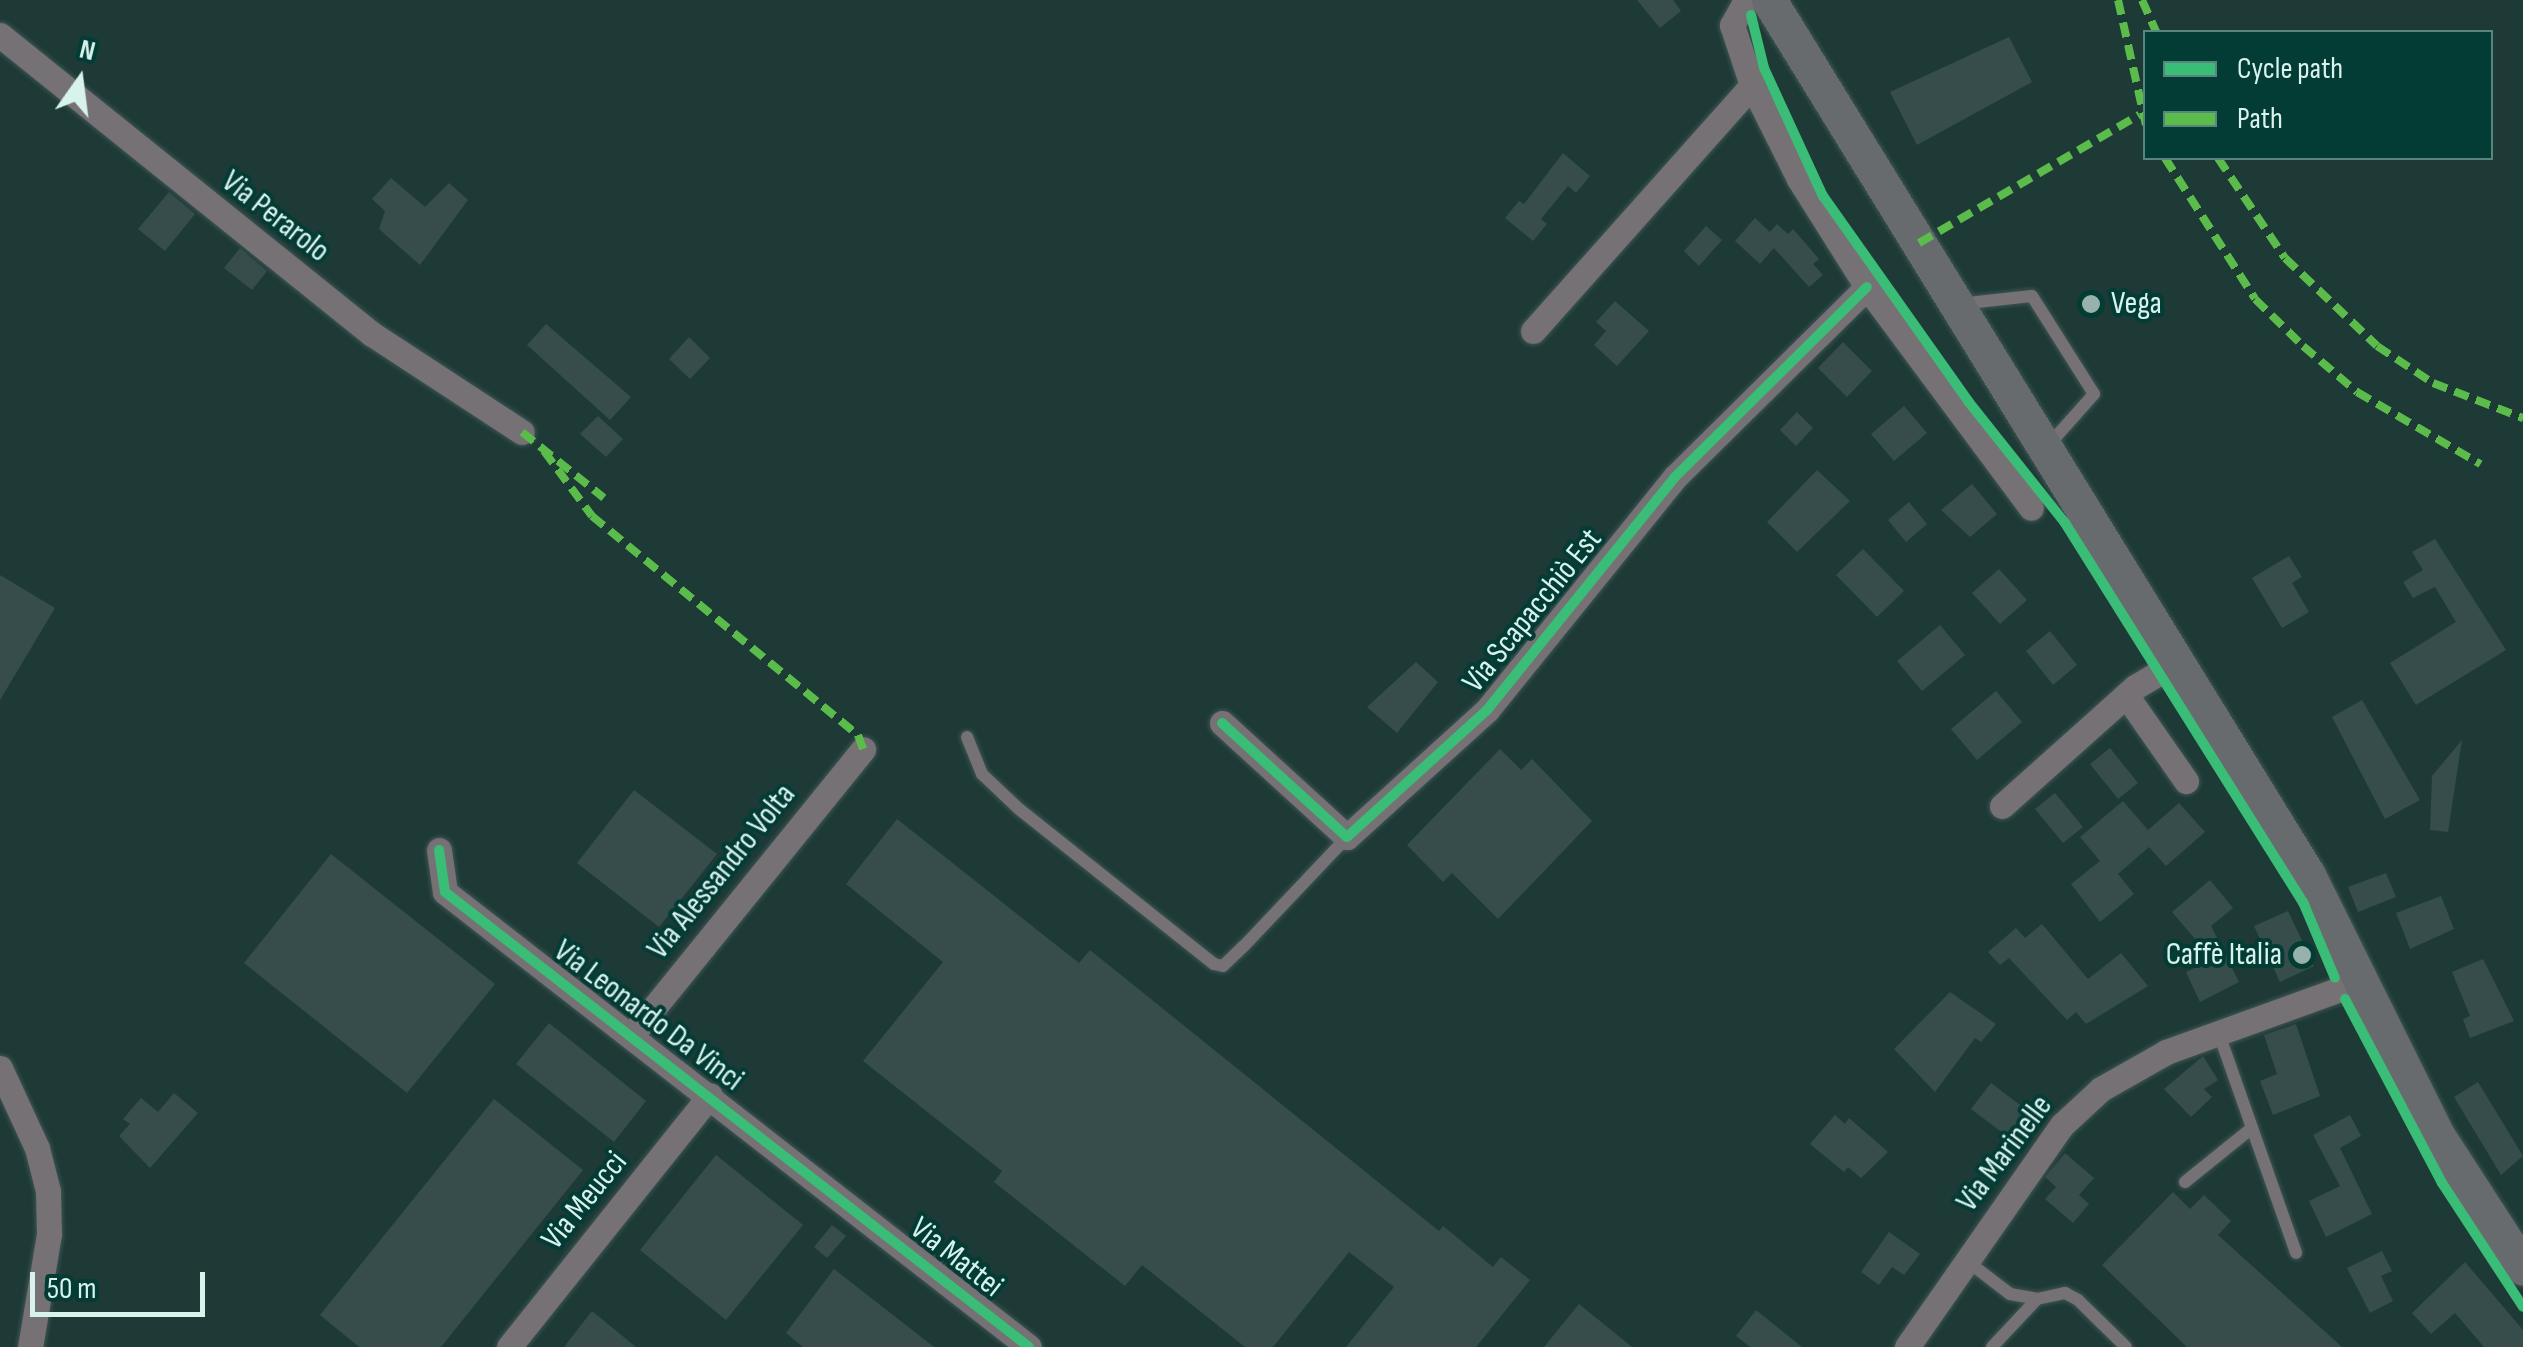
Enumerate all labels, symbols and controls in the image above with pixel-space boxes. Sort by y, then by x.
north arrow [30,30,130,130]
legend [2143,30,2493,160]
text: N [76,33,99,68]
text: Cycle path [2237,51,2343,87]
text: Path [2237,101,2283,137]
street label: Via Perarolo [213,163,337,271]
place label: Vega [2111,285,2162,323]
marker: Vega [2080,293,2102,315]
street label: Via Scapacchiò Est [1455,521,1611,701]
street label: Via Alessandro Volta [640,777,804,967]
street label: Via Leonardo Da Vinci [546,932,750,1100]
place label: Caffè Italia [2166,936,2282,974]
marker: Caffè Italia [2291,944,2313,966]
street label: Via Marinelle [1949,1088,2061,1220]
street label: Via Meucci [534,1144,636,1258]
street label: Via Mattei [902,1210,1010,1306]
scale bar [35,1252,210,1314]
text: 50 m [47,1271,96,1307]

